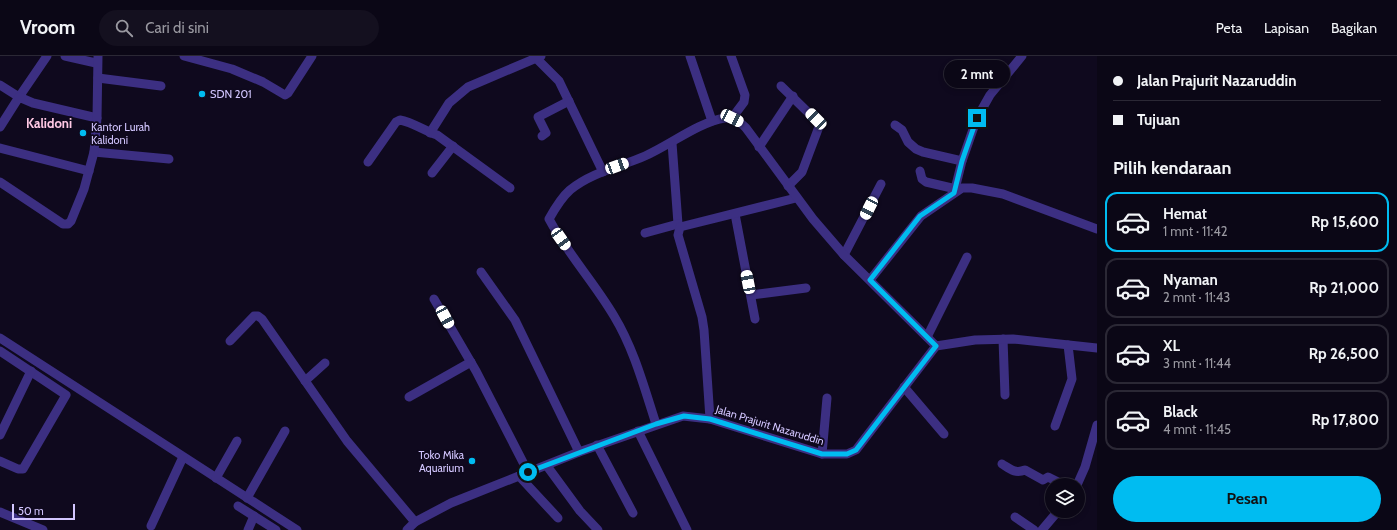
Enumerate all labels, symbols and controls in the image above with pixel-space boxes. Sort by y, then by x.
search box [99,10,379,46]
text: Vroom [20,16,75,39]
icon: search [113,17,135,39]
text: Cari di sini [145,19,209,37]
text: Peta [1216,19,1242,37]
text: Lapisan [1264,19,1309,37]
text: Bagikan [1331,19,1377,37]
callout: 2 mnt [944,60,1010,88]
text: 2 mnt [961,66,993,82]
text: Jalan Prajurit Nazaruddin [1137,72,1296,90]
place label: SDN 201 [210,87,252,101]
marker: SDN 201 [197,89,207,99]
car [803,106,829,132]
car [719,107,745,129]
route end [968,109,986,127]
text: Tujuan [1137,111,1180,129]
district label: Kalidoni [26,115,72,131]
place label: Kantor Lurah Kalidoni [91,120,150,147]
marker: Kantor Lurah Kalidoni [78,128,88,138]
car [604,156,630,176]
text: Pilih kendaraan [1113,157,1231,179]
car [858,195,880,221]
icon: car [1115,204,1151,240]
text: Hemat [1163,205,1207,223]
text: Rp 15,600 [1311,213,1379,231]
text: 1 mnt · 11:42 [1163,223,1228,239]
car [549,226,573,252]
car [740,269,756,295]
icon: car [1115,270,1151,306]
text: Nyaman [1163,271,1218,289]
text: Rp 21,000 [1309,279,1379,297]
text: 2 mnt · 11:43 [1163,289,1230,305]
car [434,304,456,330]
icon: car [1115,336,1151,372]
text: XL [1163,337,1180,355]
text: Rp 26,500 [1309,345,1379,363]
text: 3 mnt · 11:44 [1163,355,1231,371]
street label: Jalan Prajurit Nazaruddin [713,402,826,448]
icon: car [1115,402,1151,438]
text: Black [1163,403,1198,421]
text: Rp 17,800 [1311,411,1379,429]
text: 4 mnt · 11:45 [1163,421,1231,437]
place label: Toko Mika Aquarium [418,448,465,475]
marker: Toko Mika Aquarium [467,456,477,466]
route start [519,463,537,481]
button: Pesan [1113,476,1381,522]
map controls [1045,478,1085,518]
button: layers [1045,478,1085,518]
scale bar [12,502,75,521]
text: 50 m [18,504,44,518]

